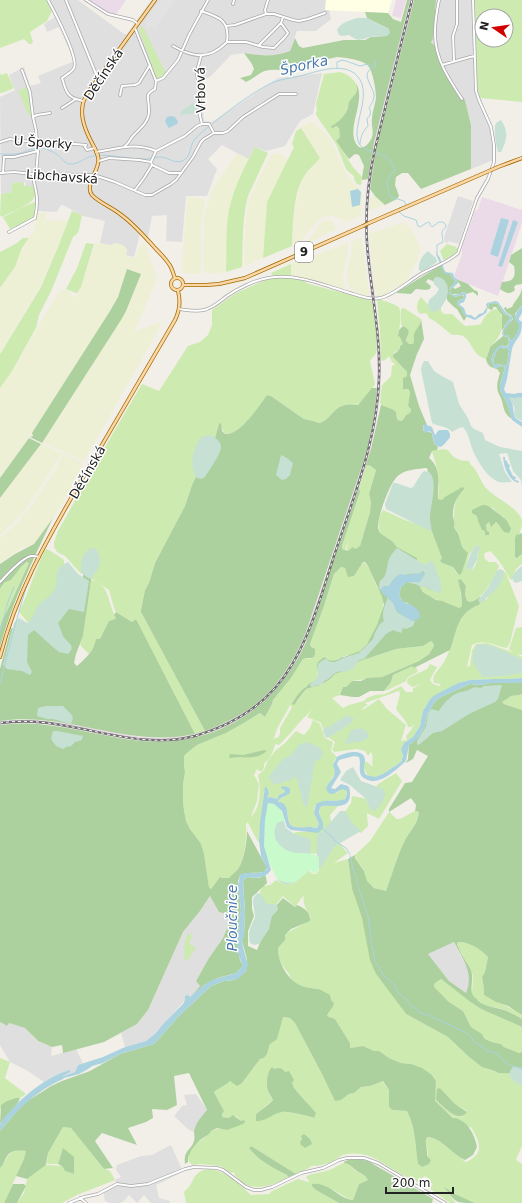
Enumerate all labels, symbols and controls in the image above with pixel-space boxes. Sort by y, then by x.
north arrow [474,8,514,48]
text: N [477,20,492,32]
street label: Děčínská [81,46,126,103]
water label: Šporka [278,51,330,78]
street label: Vrbová [193,67,208,113]
street label: U Šporky [13,133,73,152]
street label: Libchavská [25,166,99,186]
road number: 9 [295,242,313,262]
street label: Děčínská [66,443,109,502]
water label: Ploučnice [224,885,240,951]
scale bar [386,1169,453,1195]
text: 200 m [392,1176,430,1190]

